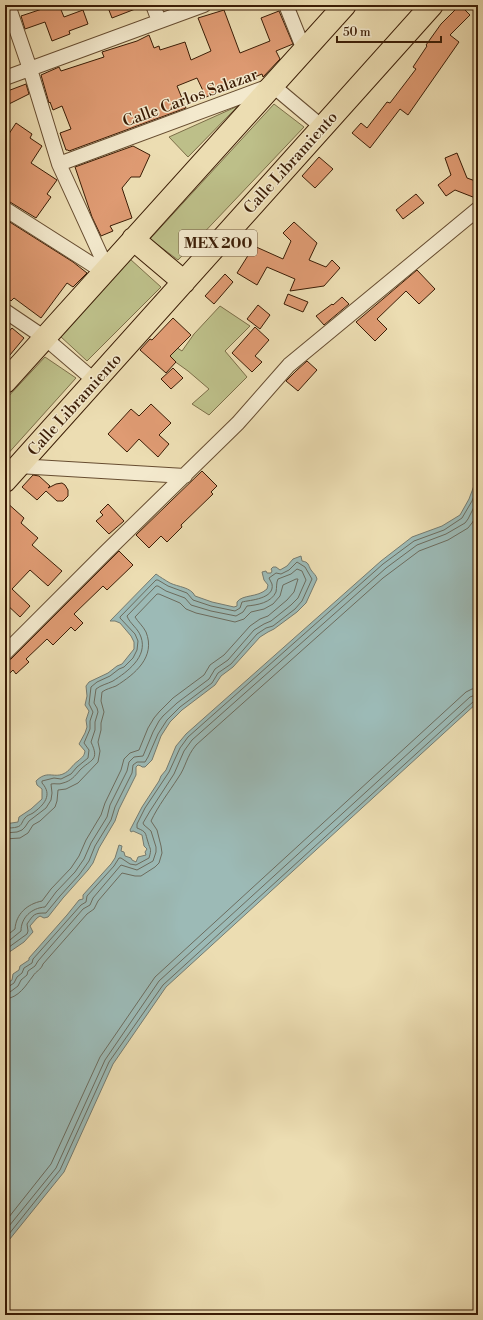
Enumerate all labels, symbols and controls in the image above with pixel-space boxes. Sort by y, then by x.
scale bar [337,18,441,44]
text: 50 m [343,25,371,40]
street label: Calle Carlos Salazar [120,64,261,132]
street label: Calle Libramiento [239,107,342,218]
road number: MEX 200 [179,230,257,256]
street label: Calle Libramiento [23,349,126,460]

